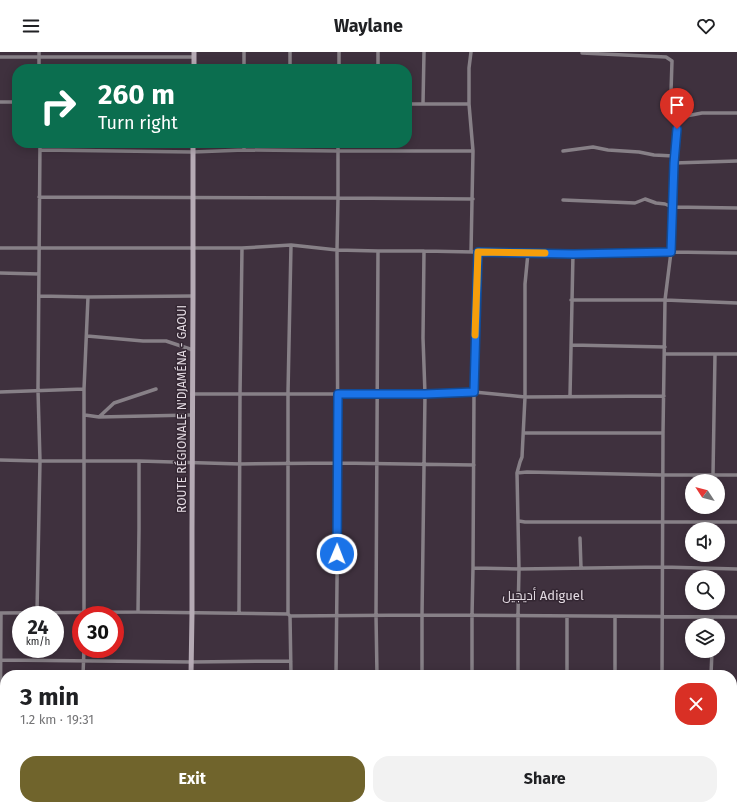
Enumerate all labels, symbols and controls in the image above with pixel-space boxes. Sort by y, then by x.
icon: menu [20,15,42,37]
text: Waylane [334,15,403,37]
icon: heart [695,15,717,37]
text: 260 m [98,78,175,111]
icon: right [32,80,84,132]
pin [660,88,694,129]
icon: arrive [666,94,688,116]
text: Turn right [98,112,178,134]
street label: ROUTE RÉGIONALE N'DJAMÉNA - GAOUI [174,305,189,513]
north arrow [685,474,725,514]
map controls [685,474,725,658]
button: sound [685,522,725,562]
position arrow [316,533,358,575]
button: search [685,570,725,610]
district label: أديجيل Adiguel [502,587,584,603]
speed limit sign: 30 [72,606,124,658]
text: 24 [27,615,49,639]
button: layers [685,618,725,658]
text: km/h [26,636,50,648]
text: 3 min [20,683,79,711]
button: close [675,683,717,725]
text: 1.2 km · 19:31 [20,712,94,727]
button: Exit [20,756,365,802]
button: Share [373,756,717,802]

